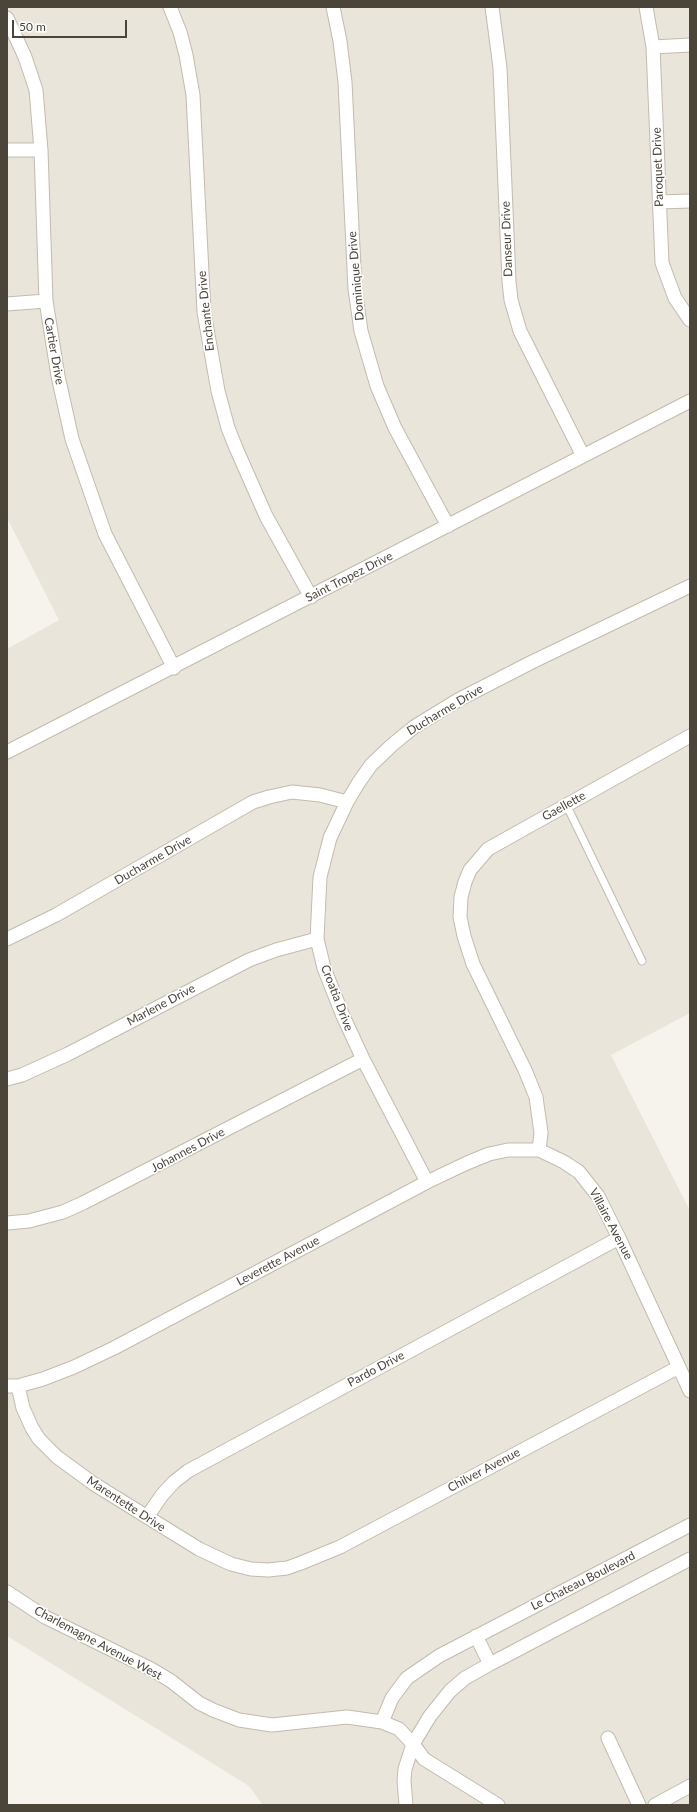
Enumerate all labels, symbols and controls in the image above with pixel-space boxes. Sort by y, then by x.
scale bar [14,12,129,38]
text: 50 m [19,19,46,34]
street label: Paroquet Drive [649,127,667,207]
street label: Danseur Drive [498,201,516,277]
street label: Dominique Drive [345,231,367,321]
street label: Enchante Drive [195,270,217,352]
street label: Cartier Drive [41,316,67,386]
street label: Saint Tropez Drive [303,549,395,605]
street label: Ducharme Drive [404,682,486,738]
street label: Gaellette [540,788,588,824]
street label: Ducharme Drive [112,832,194,888]
street label: Croatia Drive [318,963,356,1033]
street label: Marlene Drive [124,981,198,1029]
street label: Johannes Drive [149,1125,227,1175]
street label: Villaire Avenue [586,1186,636,1262]
street label: Leverette Avenue [234,1233,322,1289]
street label: Pardo Drive [345,1348,407,1390]
street label: Chilver Avenue [445,1445,523,1495]
street label: Marentette Drive [84,1473,168,1535]
street label: Le Chateau Boulevard [528,1548,638,1614]
street label: Charlemagne Avenue West [32,1603,164,1683]

